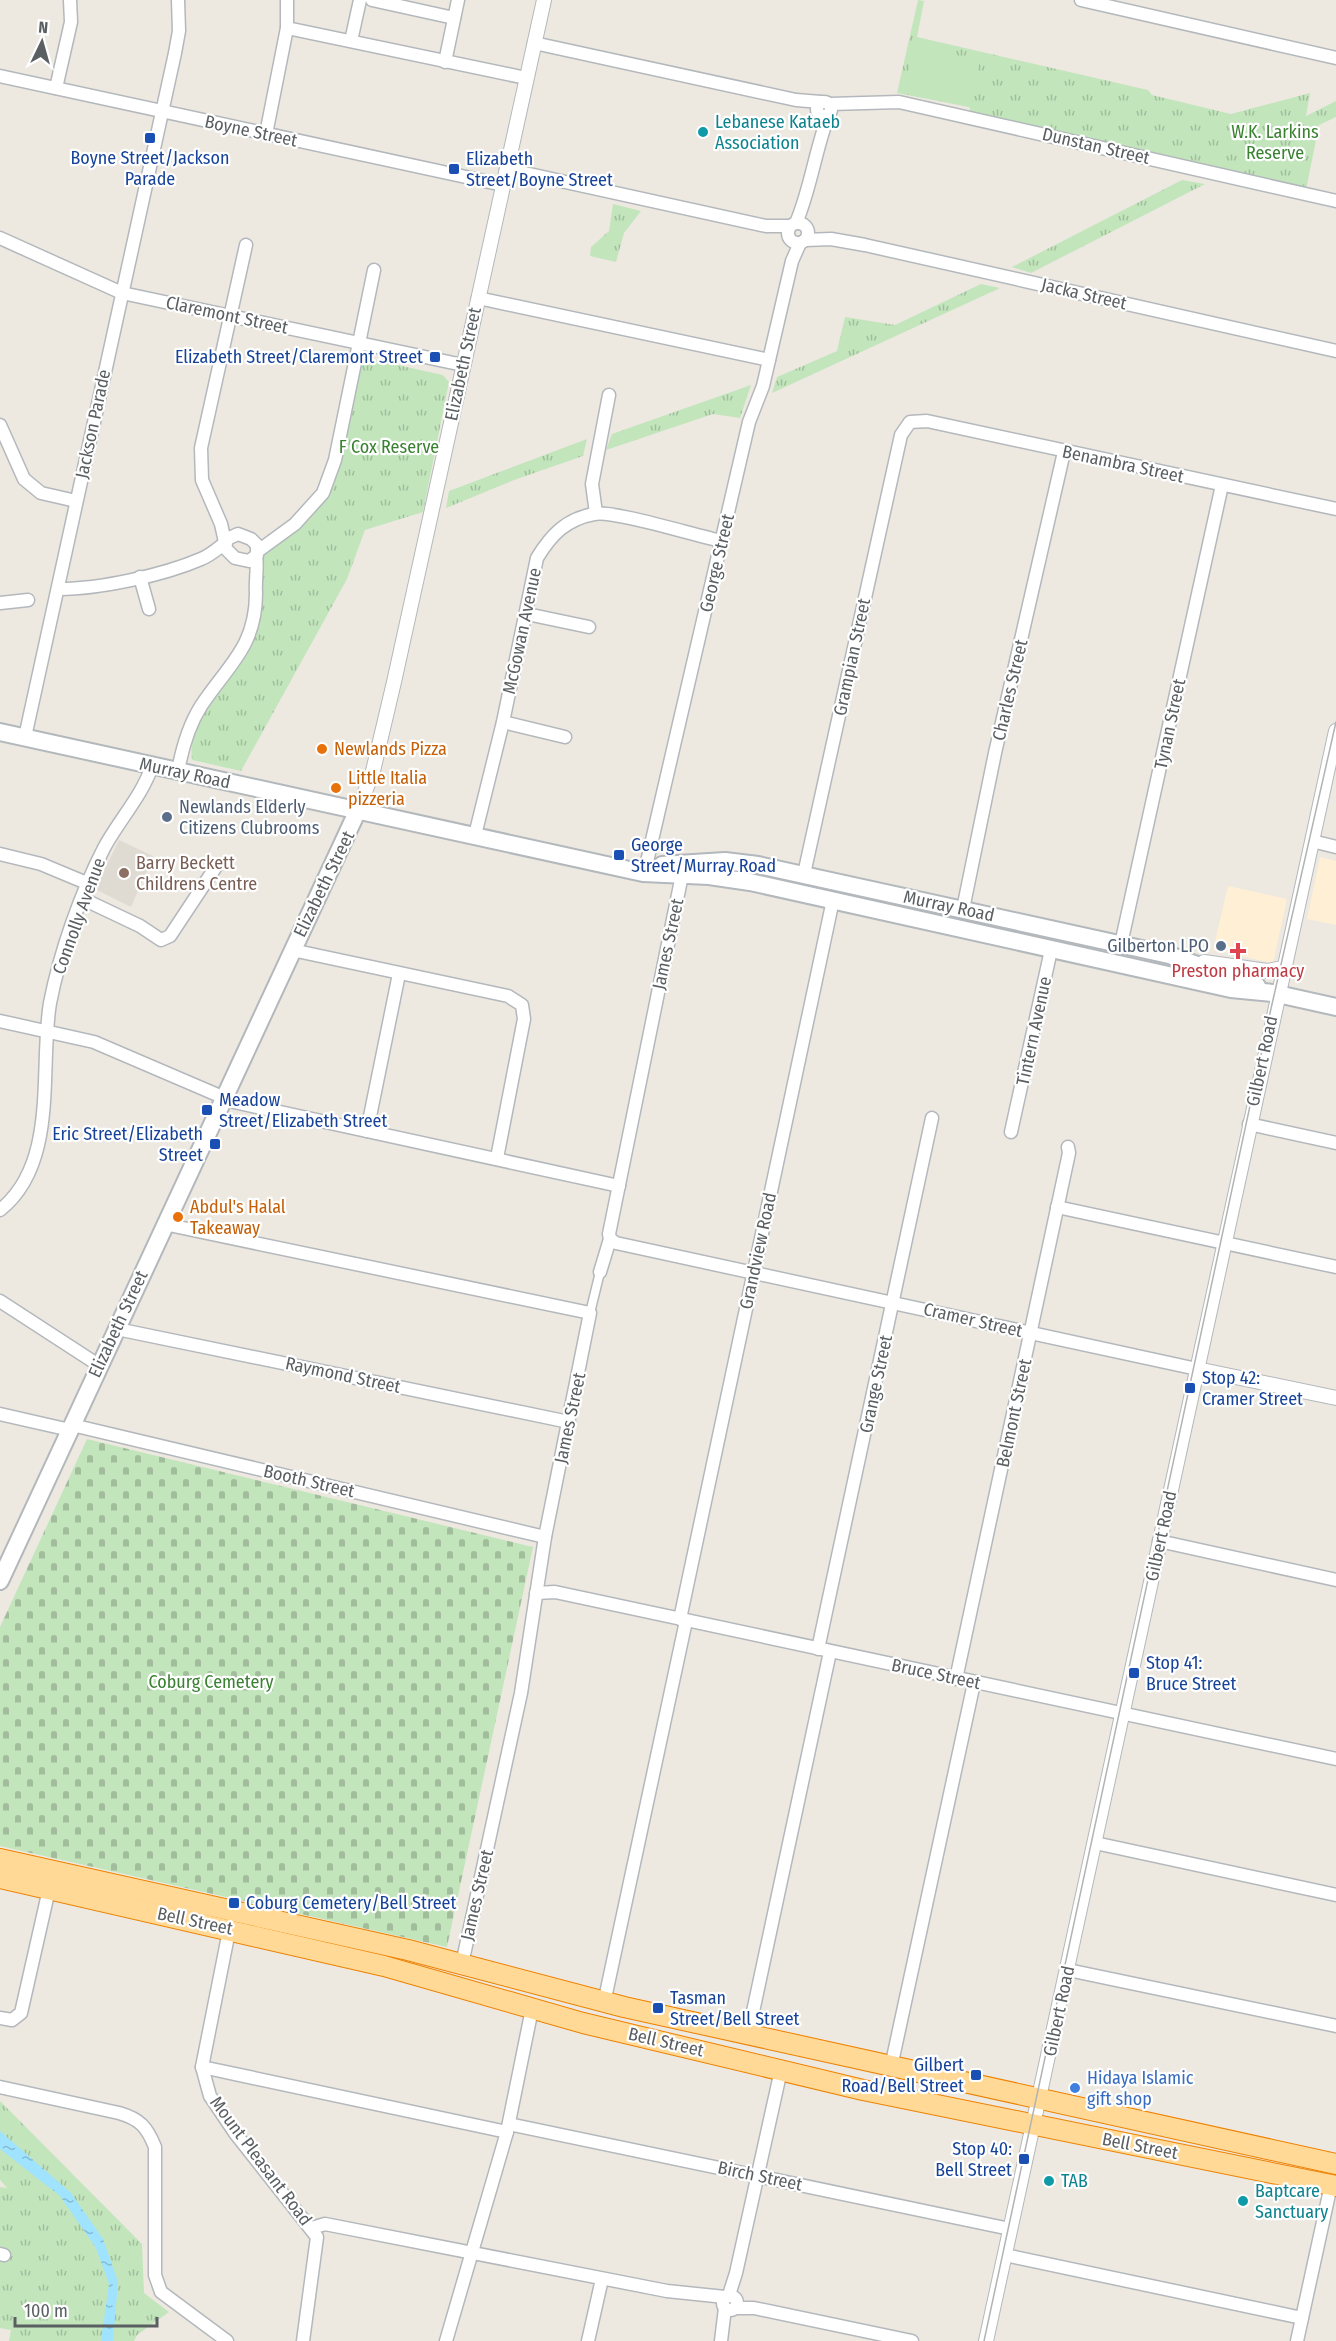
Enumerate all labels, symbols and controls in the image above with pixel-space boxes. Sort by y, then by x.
north arrow [12,12,72,72]
text: N [38,18,49,37]
street label: Boyne Street [203,110,299,152]
place label: Lebanese Kataeb Association [715,111,840,154]
park label: W.K. Larkins Reserve [1231,121,1319,164]
street label: Dunstan Street [1040,123,1152,169]
marker: Lebanese Kataeb Association [696,125,710,139]
marker: Boyne Street/Jackson Parade [143,131,157,145]
place label: Boyne Street/Jackson Parade [71,147,229,190]
place label: Elizabeth Street/Boyne Street [466,148,613,191]
marker: Elizabeth Street/Boyne Street [447,162,461,176]
street label: Jacka Street [1039,274,1129,315]
street label: Claremont Street [164,291,290,339]
street label: Elizabeth Street [440,305,486,423]
place label: Elizabeth Street/Claremont Street [175,346,423,368]
marker: Elizabeth Street/Claremont Street [428,350,442,364]
street label: Jackson Parade [71,367,115,481]
park label: F Cox Reserve [339,436,439,458]
street label: Benambra Street [1060,440,1186,488]
street label: George Street [695,512,739,614]
street label: McGowan Avenue [498,566,546,696]
street label: Grampian Street [829,596,875,718]
street label: Charles Street [988,637,1032,743]
street label: Tynan Street [1150,677,1190,771]
place label: Newlands Pizza [334,738,447,760]
marker: Newlands Pizza [315,742,329,756]
street label: Murray Road [138,753,232,793]
place label: Little Italia pizzeria [348,767,427,810]
marker: Little Italia pizzeria [329,781,343,795]
place label: Newlands Elderly Citizens Clubrooms [179,796,320,839]
marker: Newlands Elderly Citizens Clubrooms [160,810,174,824]
street label: Elizabeth Street [289,827,359,941]
place label: George Street/Murray Road [631,834,776,877]
marker: George Street/Murray Road [612,848,626,862]
place label: Barry Beckett Childrens Centre [136,852,257,895]
street label: Connolly Avenue [48,855,110,977]
marker: Barry Beckett Childrens Centre [117,866,131,880]
street label: Murray Road [902,886,996,926]
street label: James Street [648,896,688,992]
place label: Gilberton LPO [1107,935,1209,957]
marker: Gilberton LPO [1214,939,1228,953]
marker: Preston pharmacy [1231,944,1245,958]
place label: Preston pharmacy [1172,960,1304,982]
street label: Tintern Avenue [1012,974,1056,1088]
street label: Gilbert Road [1242,1014,1282,1108]
place label: Meadow Street/Elizabeth Street [219,1089,387,1132]
marker: Meadow Street/Elizabeth Street [200,1103,214,1117]
place label: Eric Street/Elizabeth Street [52,1123,203,1166]
marker: Eric Street/Elizabeth Street [208,1137,222,1151]
street label: Grandview Road [735,1191,781,1311]
place label: Abdul's Halal Takeaway [190,1196,286,1239]
marker: Abdul's Halal Takeaway [171,1210,185,1224]
street label: Elizabeth Street [84,1267,152,1381]
street label: Cramer Street [921,1298,1025,1342]
street label: Grange Street [855,1333,897,1435]
street label: Raymond Street [283,1352,403,1398]
street label: Belmont Street [992,1356,1036,1469]
place label: Stop 42: Cramer Street [1202,1367,1303,1410]
street label: James Street [550,1370,590,1466]
marker: Stop 42: Cramer Street [1183,1381,1197,1395]
street label: Booth Street [261,1460,357,1502]
street label: Gilbert Road [1141,1489,1181,1583]
place label: Stop 41: Bruce Street [1146,1652,1236,1695]
street label: Bruce Street [890,1654,983,1694]
marker: Stop 41: Bruce Street [1127,1666,1141,1680]
park label: Coburg Cemetery [148,1671,274,1693]
street label: James Street [456,1847,498,1943]
place label: Coburg Cemetery/Bell Street [246,1892,456,1914]
marker: Coburg Cemetery/Bell Street [227,1896,241,1910]
street label: Bell Street [155,1902,235,1940]
street label: Gilbert Road [1039,1964,1079,2058]
place label: Tasman Street/Bell Street [670,1987,800,2030]
marker: Tasman Street/Bell Street [651,2001,665,2015]
street label: Bell Street [626,2023,706,2061]
place label: Gilbert Road/Bell Street [842,2054,964,2097]
place label: Hidaya Islamic gift shop [1087,2067,1194,2110]
marker: Gilbert Road/Bell Street [969,2068,983,2082]
marker: Hidaya Islamic gift shop [1068,2081,1082,2095]
street label: Mount Pleasant Road [205,2092,317,2230]
street label: Bell Street [1100,2128,1180,2164]
place label: Stop 40: Bell Street [935,2138,1012,2181]
marker: Stop 40: Bell Street [1017,2152,1031,2166]
street label: Birch Street [716,2156,804,2196]
place label: TAB [1061,2170,1088,2192]
marker: TAB [1042,2174,1056,2188]
place label: Baptcare Sanctuary [1255,2180,1328,2223]
marker: Baptcare Sanctuary [1236,2194,1250,2208]
scale bar [15,2290,158,2328]
text: 100 m [24,2300,68,2322]

